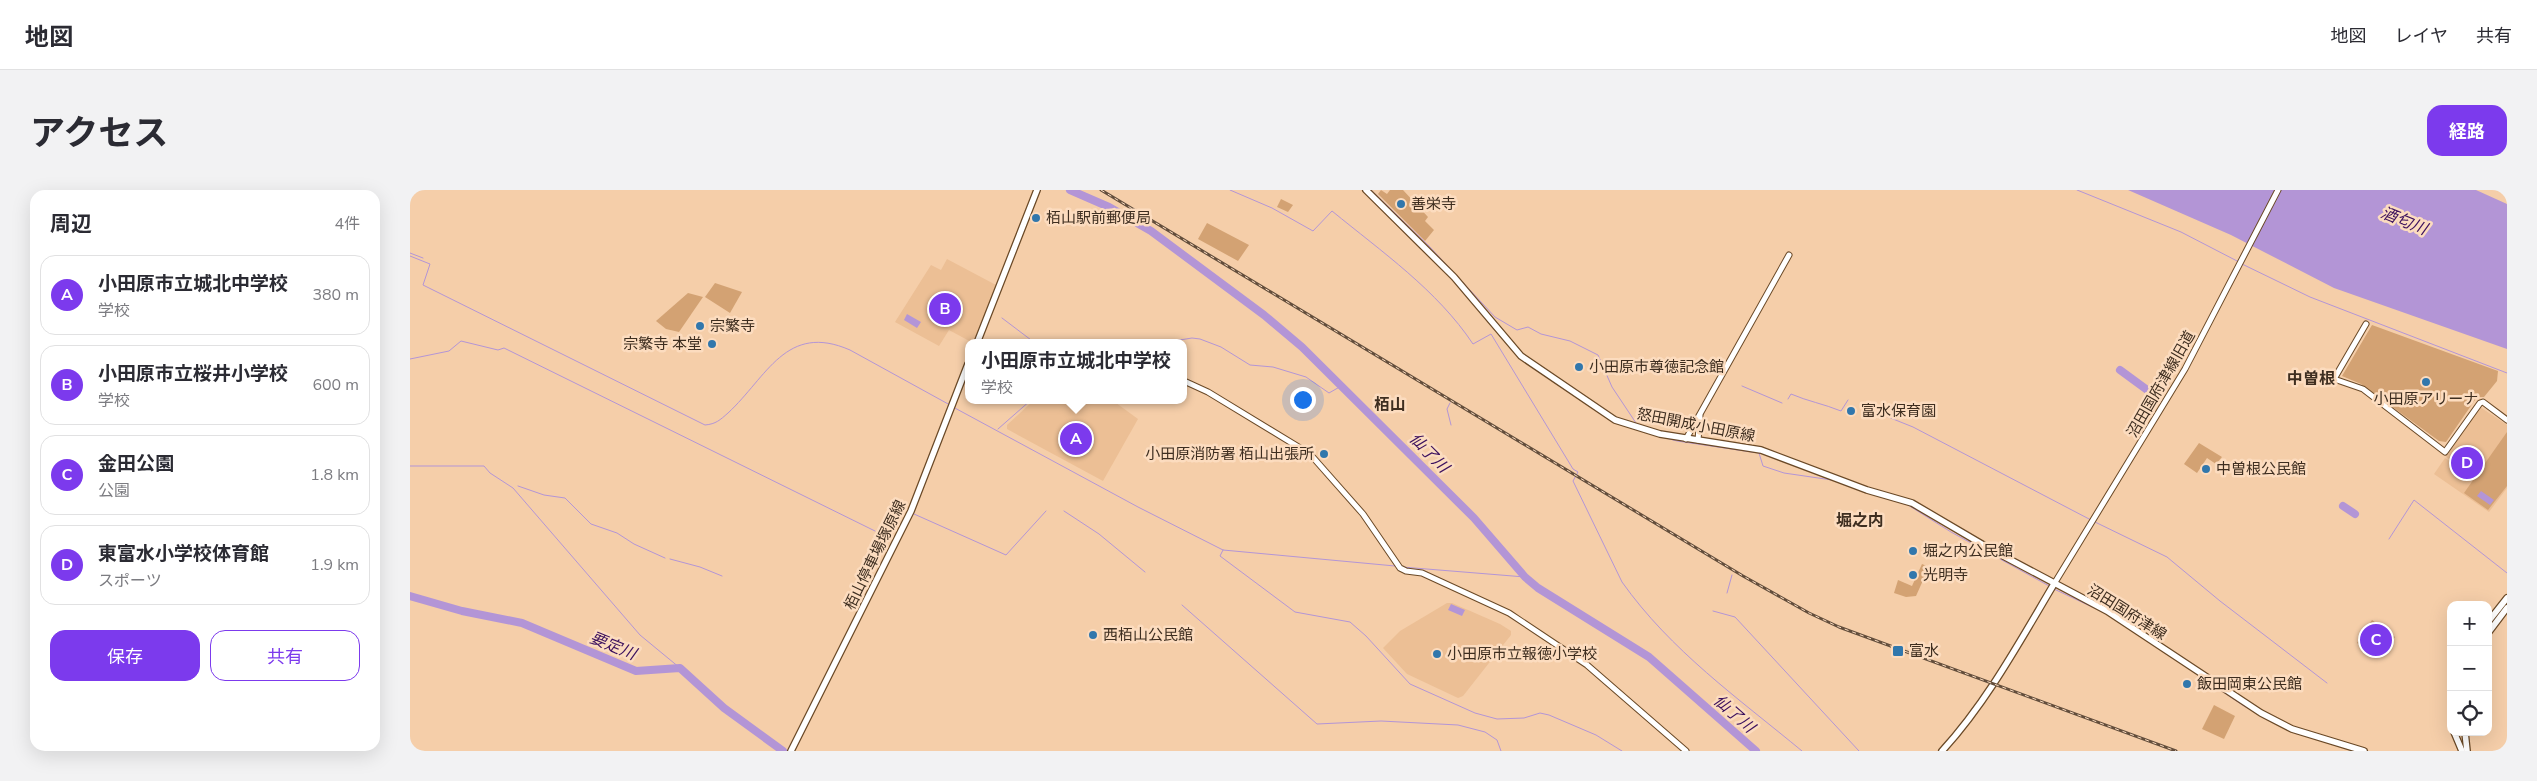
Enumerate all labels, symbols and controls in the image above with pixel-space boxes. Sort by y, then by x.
text: 地図 [25,21,73,53]
text: 地図 [2331,24,2367,48]
text: レイヤ [2395,24,2448,48]
text: 共有 [2476,24,2512,48]
button: 経路 [2427,105,2507,156]
text: アクセス [30,110,168,157]
place label: 善栄寺 [1411,194,1456,214]
marker: 善栄寺 [1395,198,1407,210]
water label: 酒匂川 [2378,202,2432,241]
place label: 栢山駅前郵便局 [1046,208,1151,228]
text: 周辺 [50,210,92,238]
marker: 栢山駅前郵便局 [1030,212,1042,224]
text: 4件 [334,213,360,235]
text: 小田原市立城北中学校 [98,271,288,297]
text: A [61,284,73,306]
text: 380 m [312,284,359,306]
pin: B [929,290,961,328]
text: 学校 [98,300,130,322]
place label: 宗繁寺 [710,316,755,336]
marker: 宗繁寺 [694,320,706,332]
street label: 沼田国府津線旧道 [2122,327,2200,441]
place label: 宗繁寺 本堂 [623,334,702,354]
marker: 宗繁寺 本堂 [706,338,718,350]
popup [965,339,1187,404]
text: 小田原市立城北中学校 [981,348,1171,374]
place label: 小田原市尊徳記念館 [1589,357,1724,377]
text: 小田原市立桜井小学校 [98,361,288,387]
marker: 小田原市尊徳記念館 [1573,361,1585,373]
district label: 中曽根 [2287,368,2335,390]
text: B [61,374,73,396]
text: 600 m [312,374,359,396]
marker: 小田原アリーナ [2420,376,2432,388]
text: 学校 [981,377,1013,399]
your location [1290,387,1316,413]
place label: 小田原アリーナ [2373,389,2479,409]
text: 学校 [98,390,130,412]
district label: 栢山 [1374,394,1406,416]
place label: 富水保育園 [1861,401,1936,421]
street label: 怒田開成小田原線 [1635,404,1757,446]
marker: 富水保育園 [1845,405,1857,417]
pin: A [1060,420,1092,458]
water label: 仙了川 [1404,428,1455,479]
place label: 小田原消防署 栢山出張所 [1145,444,1314,464]
pin: D [2451,444,2483,482]
marker: 小田原消防署 栢山出張所 [1318,448,1330,460]
text: 金田公園 [98,451,174,477]
place label: 中曽根公民館 [2216,459,2306,479]
marker: 中曽根公民館 [2200,463,2212,475]
text: C [62,464,72,486]
text: 1.8 km [310,464,359,486]
text: 公園 [98,480,130,502]
street label: 栢山停車場塚原線 [840,497,910,613]
district label: 堀之内 [1836,510,1884,532]
text: 東富水小学校体育館 [98,541,269,567]
place label: 堀之内公民館 [1923,541,2013,561]
marker: 堀之内公民館 [1907,545,1919,557]
text: D [61,554,73,576]
text: 1.9 km [310,554,359,576]
place label: 光明寺 [1923,565,1968,585]
marker: 光明寺 [1907,569,1919,581]
text: スポーツ [98,570,162,592]
street label: 沼田国府津線 [2084,580,2170,644]
map controls [2447,601,2492,736]
button: + [2447,601,2492,646]
pin: C [2360,621,2392,659]
place label: 西栢山公民館 [1103,625,1193,645]
water label: 要定川 [587,627,641,666]
marker: 西栢山公民館 [1087,629,1099,641]
button: 保存 [50,630,200,681]
button: 共有 [210,630,360,681]
place label: 富水 [1909,641,1939,661]
place label: 小田原市立報徳小学校 [1447,644,1597,664]
marker: 富水 [1891,644,1905,658]
button: − [2447,646,2492,691]
marker: 小田原市立報徳小学校 [1431,648,1443,660]
place label: 飯田岡東公民館 [2197,674,2302,694]
marker: 飯田岡東公民館 [2181,678,2193,690]
water label: 仙了川 [1709,690,1761,739]
button: locate [2447,691,2492,736]

